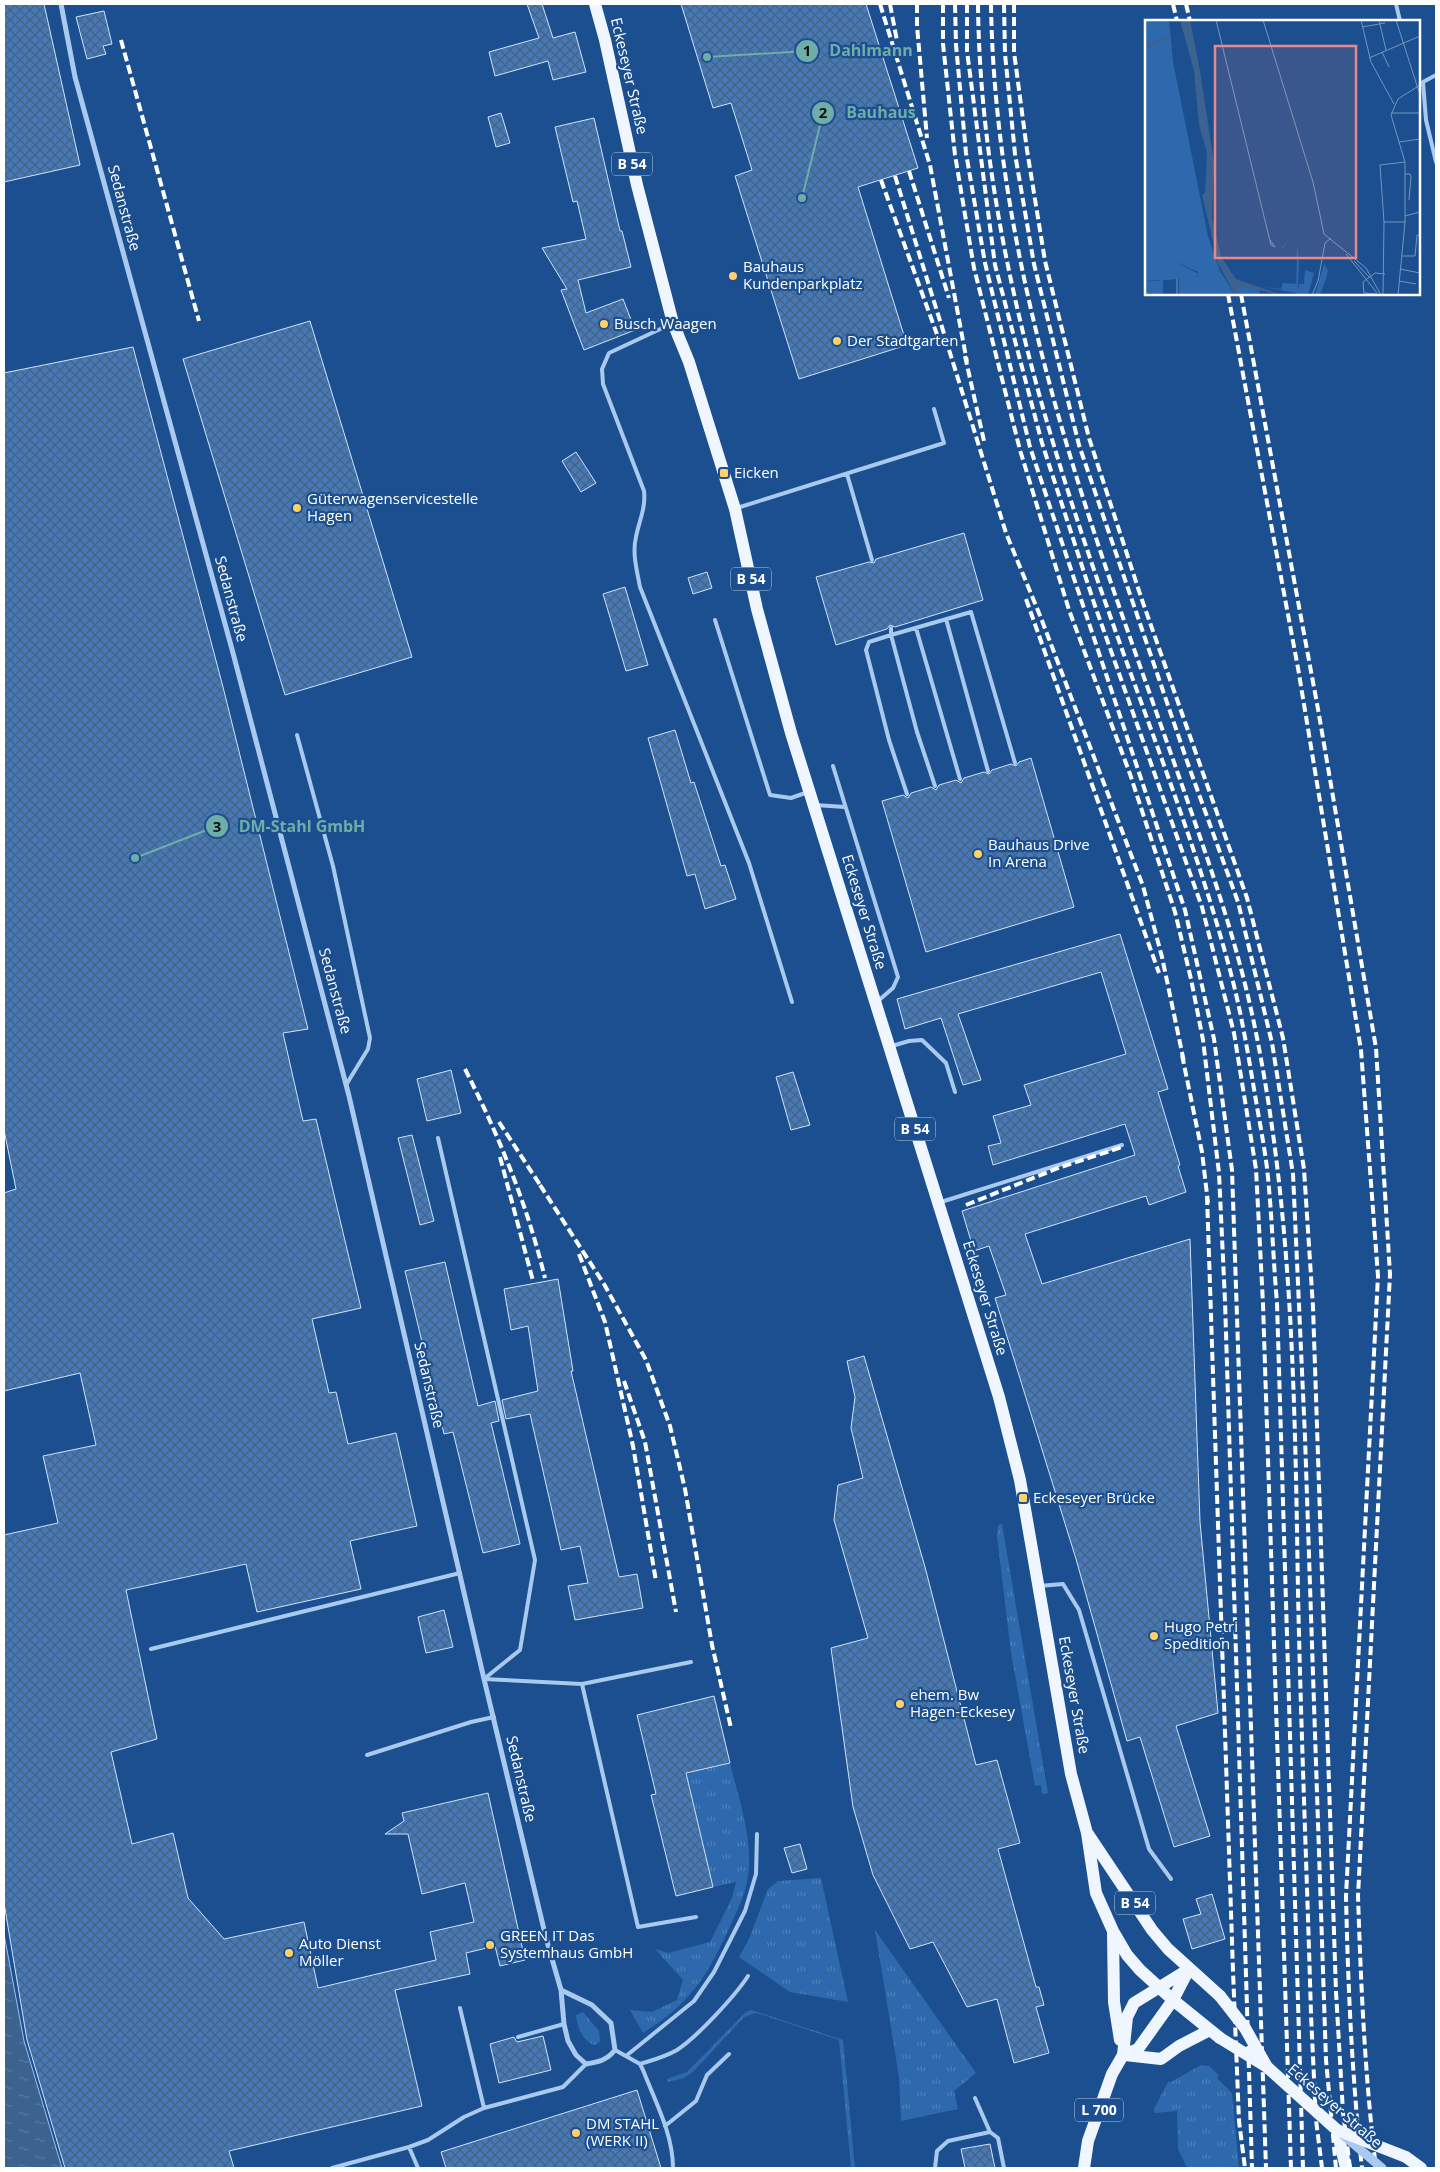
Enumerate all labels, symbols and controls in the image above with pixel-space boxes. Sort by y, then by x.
street label: Eckeseyer Straße [607,15,653,136]
inset map [1145,20,1420,295]
callout: Dahlmann [794,35,922,66]
text: Dahlmann [829,39,913,61]
text: 1 [803,40,811,60]
callout: Bauhaus [811,97,926,128]
text: Bauhaus [846,101,916,123]
text: 2 [819,102,828,122]
road number: B 54 [612,152,652,175]
street label: Sedanstraße [104,163,146,253]
place label: Bauhaus Kundenparkplatz [743,256,863,293]
marker: Bauhaus Kundenparkplatz [727,270,739,282]
place label: Busch Waagen [614,313,717,333]
marker: Busch Waagen [598,318,610,330]
place label: Der Stadtgarten [847,330,958,350]
marker: Der Stadtgarten [831,335,843,347]
place label: Eicken [734,462,779,482]
marker: Eicken [718,467,730,479]
place label: Güterwagenservicestelle Hagen [307,488,478,525]
marker: Güterwagenservicestelle Hagen [291,502,303,514]
street label: Sedanstraße [211,554,253,644]
road number: B 54 [731,568,771,590]
callout: DM-Stahl GmbH [204,811,376,842]
text: DM-Stahl GmbH [239,815,365,837]
text: 3 [213,816,221,836]
place label: Bauhaus Drive In Arena [988,834,1090,871]
marker: Bauhaus Drive In Arena [972,848,984,860]
street label: Eckeseyer Straße [838,852,892,972]
street label: Sedanstraße [315,946,357,1036]
road number: B 54 [895,1118,935,1140]
street label: Eckeseyer Straße [959,1238,1013,1358]
street label: Sedanstraße [410,1340,450,1430]
place label: Eckeseyer Brücke [1033,1487,1155,1507]
marker: Eckeseyer Brücke [1017,1492,1029,1504]
place label: Hugo Petri Spedition [1164,1616,1238,1653]
marker: Hugo Petri Spedition [1148,1630,1160,1642]
street label: Eckeseyer Straße [1055,1634,1095,1755]
place label: ehem. Bw Hagen-Eckesey [910,1684,1015,1721]
marker: ehem. Bw Hagen-Eckesey [894,1698,906,1710]
street label: Sedanstraße [502,1734,542,1824]
road number: B 54 [1115,1892,1155,1915]
place label: GREEN IT Das Systemhaus GmbH [500,1925,633,1962]
place label: Auto Dienst Möller [299,1933,381,1970]
marker: GREEN IT Das Systemhaus GmbH [484,1939,496,1951]
marker: Auto Dienst Möller [283,1947,295,1959]
street label: Eckeseyer Straße [1284,2059,1387,2152]
road number: L 700 [1075,2098,1123,2122]
place label: DM STAHL (WERK II) [586,2113,659,2150]
marker: DM STAHL (WERK II) [570,2127,582,2139]

